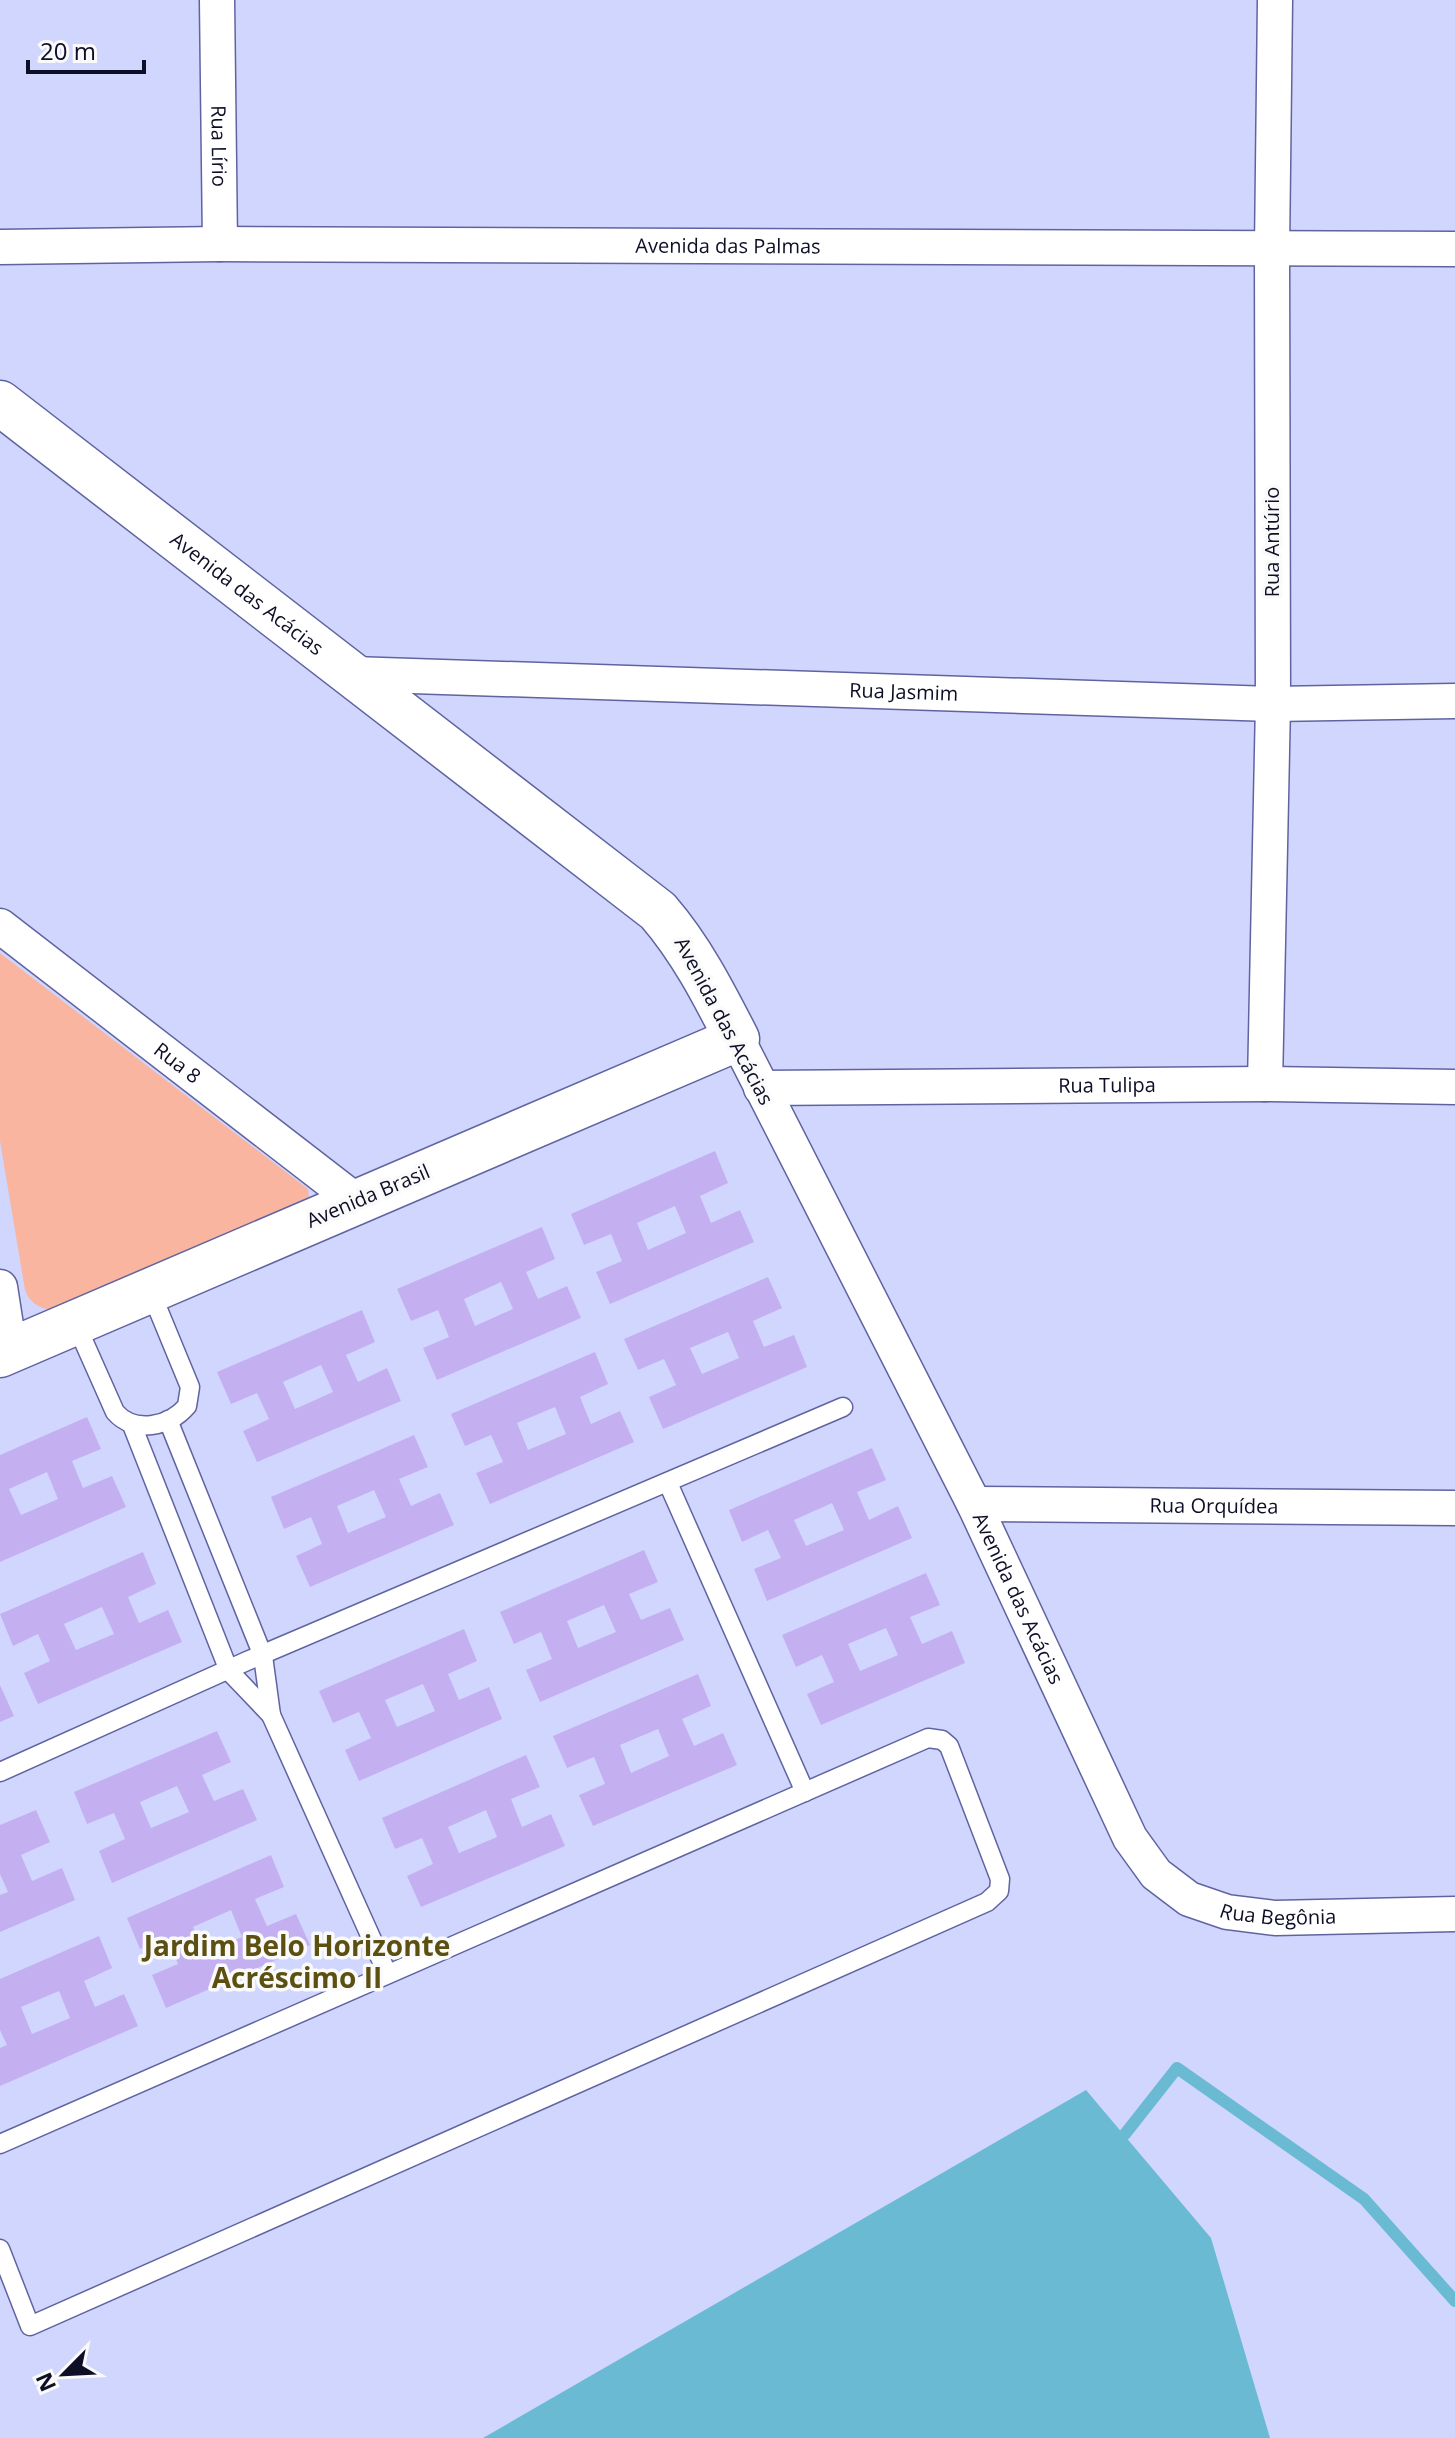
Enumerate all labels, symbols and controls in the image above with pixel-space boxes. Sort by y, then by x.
scale bar [28,24,144,74]
text: 20 m [40,34,96,67]
street label: Rua Lírio [205,105,233,187]
street label: Avenida das Palmas [635,232,821,259]
street label: Rua Antúrio [1258,487,1285,597]
street label: Avenida das Acácias [165,526,329,661]
street label: Rua Jasmim [849,676,959,707]
street label: Avenida das Acácias [669,932,780,1109]
street label: Rua 8 [149,1036,207,1089]
street label: Rua Tulipa [1058,1071,1156,1099]
street label: Avenida Brasil [302,1157,434,1234]
street label: Rua Orquídea [1149,1491,1279,1520]
street label: Avenida das Acácias [967,1508,1070,1688]
street label: Rua Begônia [1216,1897,1337,1931]
district label: Jardim Belo Horizonte Acréscimo II [141,1926,450,1996]
north arrow [24,2334,104,2414]
text: N [27,2368,62,2397]

